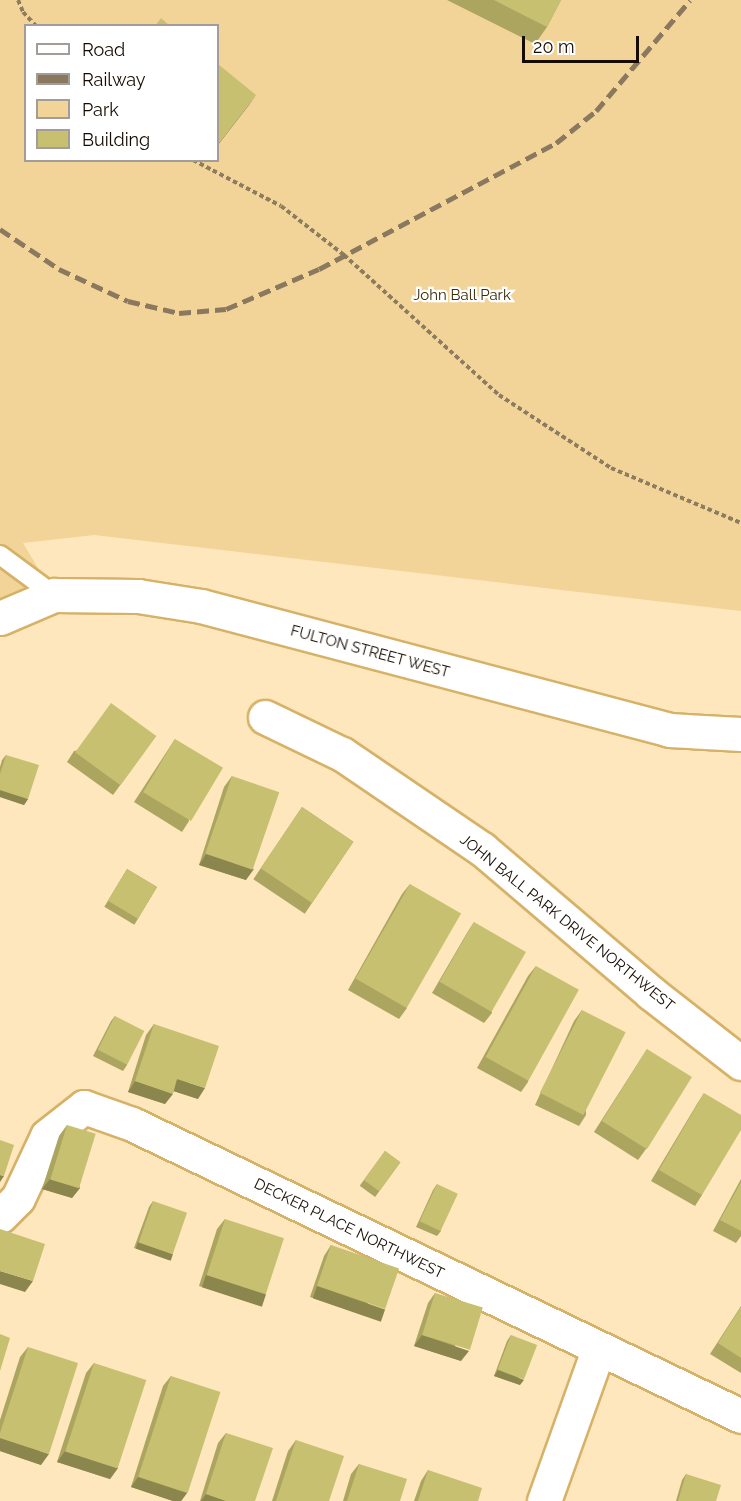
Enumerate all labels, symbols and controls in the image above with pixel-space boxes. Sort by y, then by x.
legend [24,24,219,162]
scale bar [525,24,642,62]
text: 20 m [533,36,575,57]
text: Road [82,39,125,60]
text: Railway [82,69,146,90]
text: Park [82,99,119,120]
text: Building [82,129,150,150]
park label: John Ball Park [413,287,511,305]
street label: FULTON STREET WEST [288,622,452,682]
street label: JOHN BALL PARK DRIVE NORTHWEST [456,831,678,1015]
street label: DECKER PLACE NORTHWEST [251,1175,447,1283]

